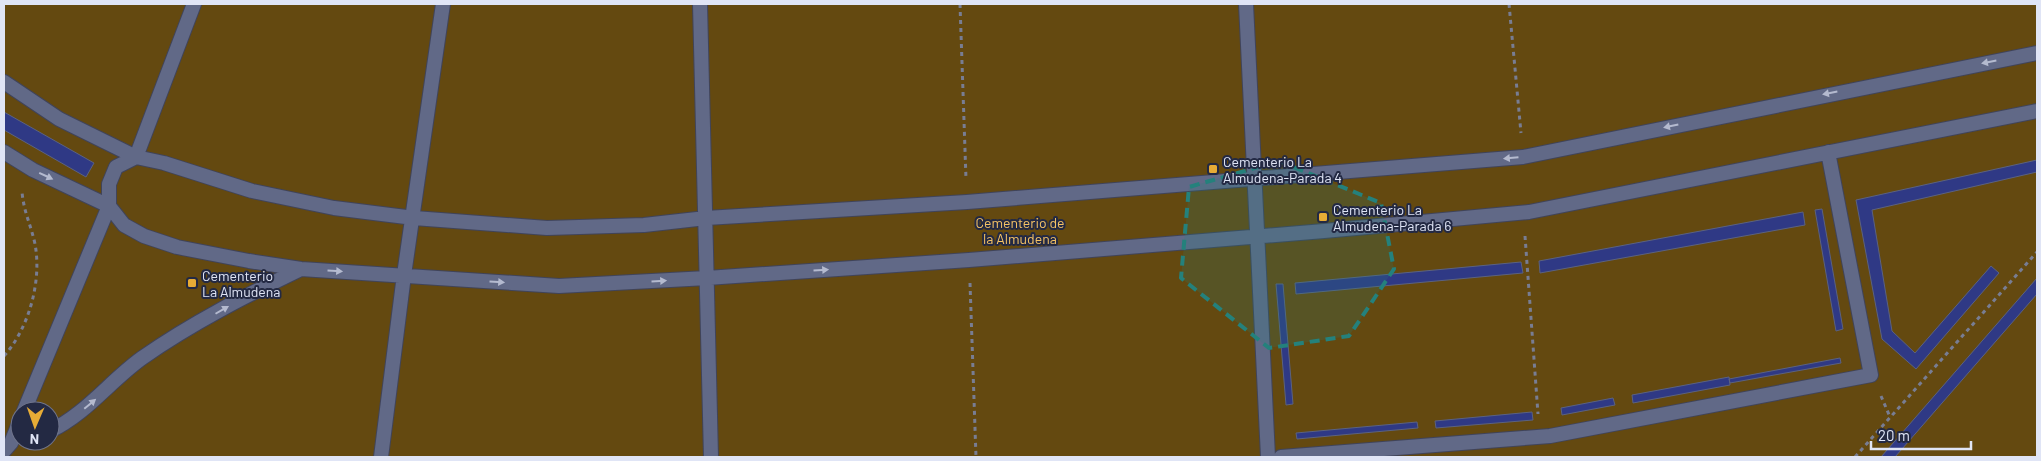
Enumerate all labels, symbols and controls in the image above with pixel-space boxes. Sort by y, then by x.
one-way arrow [1982,58,1997,66]
one-way arrow [1822,89,1837,97]
one-way arrow [1663,122,1678,130]
place label: Cementerio La Almudena-Parada 4 [1223,153,1342,186]
one-way arrow [1503,154,1519,162]
marker: Cementerio La Almudena-Parada 4 [1207,163,1219,175]
one-way arrow [39,173,53,181]
place label: Cementerio La Almudena-Parada 6 [1333,201,1452,234]
marker: Cementerio La Almudena-Parada 6 [1317,211,1329,223]
park label: Cementerio de la Almudena [976,214,1064,247]
one-way arrow [814,266,830,274]
place label: Cementerio La Almudena [202,267,281,300]
one-way arrow [327,267,343,275]
one-way arrow [652,276,668,284]
marker: Cementerio La Almudena [186,277,198,289]
one-way arrow [489,278,505,286]
one-way arrow [215,305,228,314]
one-way arrow [83,398,96,409]
north arrow [10,401,60,451]
scale bar [1871,418,1971,450]
text: 20 m [1878,426,1910,444]
text: N [30,431,39,448]

